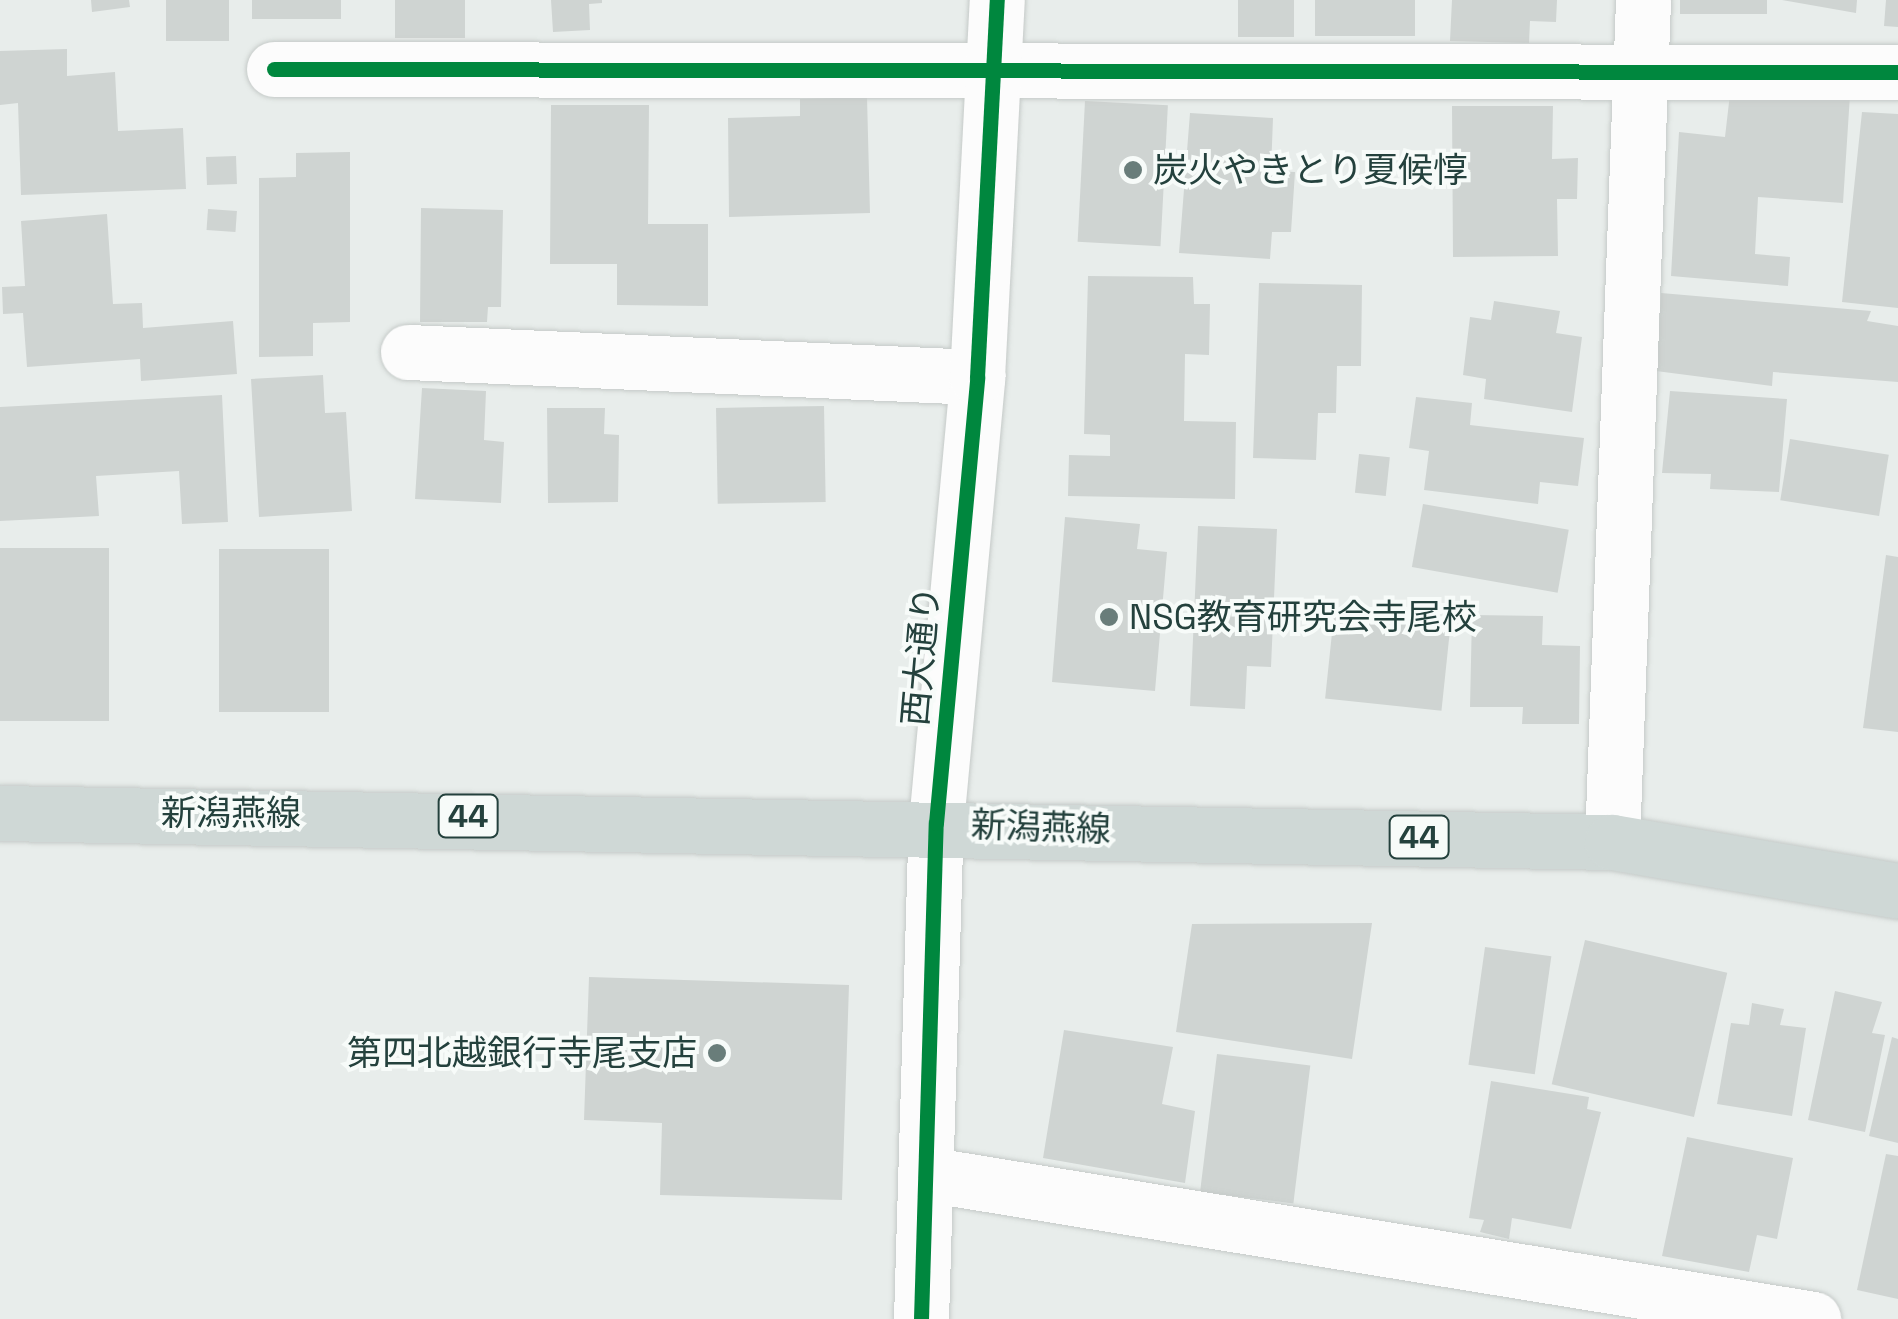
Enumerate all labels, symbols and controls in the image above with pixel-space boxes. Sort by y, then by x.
place label: 炭火やきとり夏候惇 [1153,149,1468,191]
marker: 炭火やきとり夏候惇 [1122,159,1144,181]
street label: 西大通り [894,584,948,728]
place label: NSG教育研究会寺尾校 [1129,596,1477,638]
marker: NSG教育研究会寺尾校 [1098,606,1120,628]
road number: 44 [436,789,500,843]
street label: 新潟燕線 [161,792,301,834]
street label: 新潟燕線 [970,804,1112,850]
road number: 44 [1386,810,1452,864]
place label: 第四北越銀行寺尾支店 [347,1032,697,1074]
marker: 第四北越銀行寺尾支店 [706,1042,728,1064]

